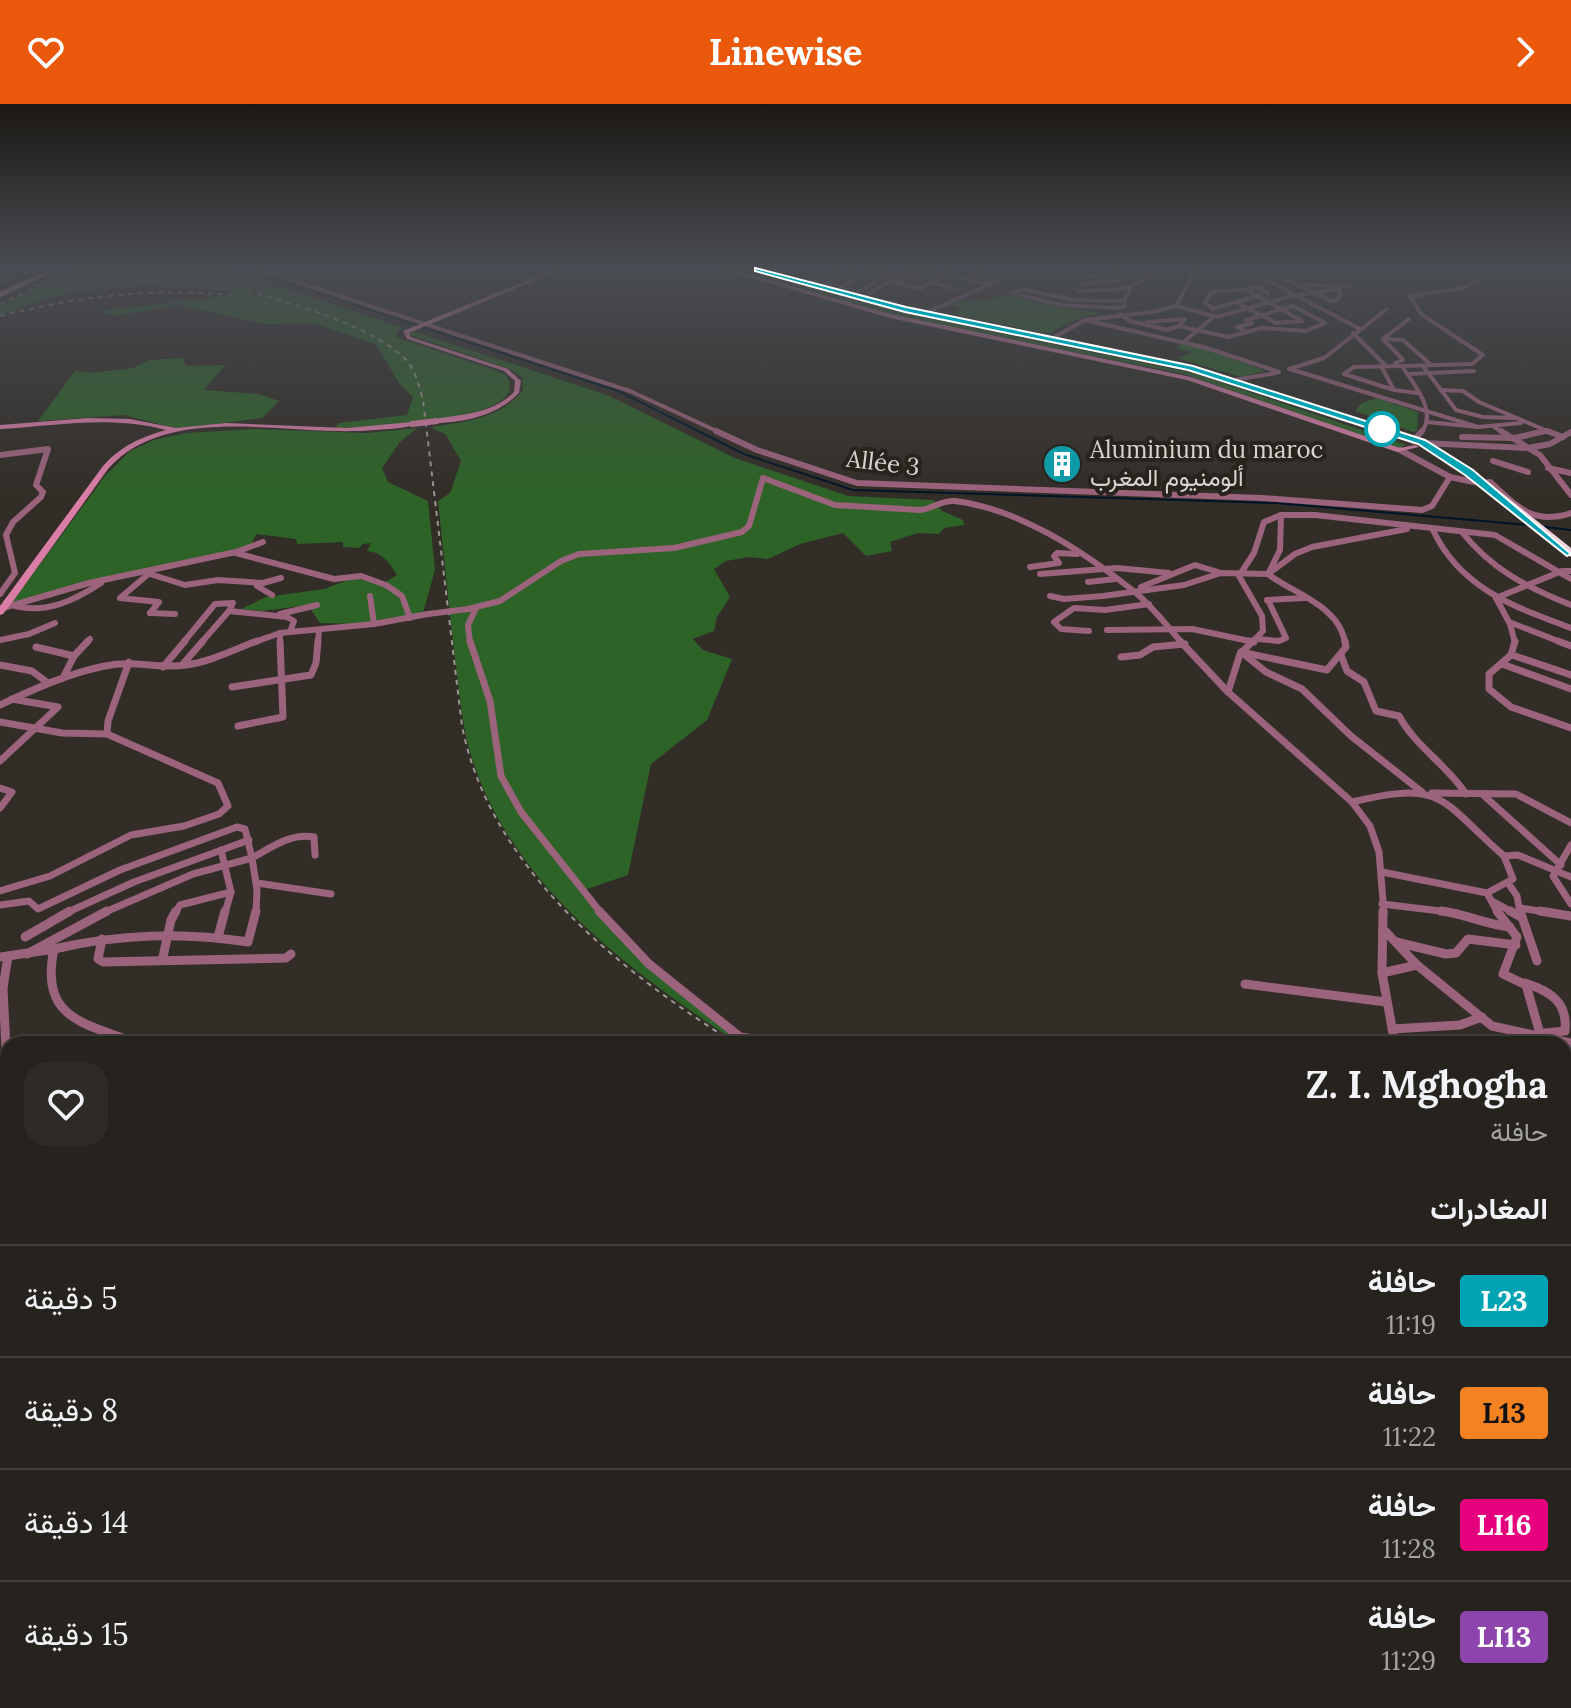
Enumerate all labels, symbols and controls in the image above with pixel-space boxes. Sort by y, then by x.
text: Linewise [709,29,862,75]
icon: heart [24,30,68,74]
icon: forward [1503,30,1547,74]
unlabelled marker [1365,412,1399,446]
place label: Aluminium du maroc ألومنيوم المغرب [1089,434,1323,494]
street label: Allée 3 [844,443,922,482]
building icon: Aluminium du maroc ألومنيوم المغرب [1041,443,1083,485]
text: Z. I. Mghogha [1306,1060,1548,1108]
button: heart [24,1062,108,1146]
text: حافلة [1490,1115,1548,1148]
text: المغادرات [1430,1189,1548,1227]
text: حافلة [1368,1262,1436,1300]
text: 5 دقيقة [24,1279,118,1317]
text: L23 [1480,1283,1528,1319]
text: 11:19 [1386,1308,1436,1341]
text: حافلة [1368,1374,1436,1412]
text: 8 دقيقة [24,1391,118,1429]
text: L13 [1482,1395,1526,1431]
text: 11:22 [1383,1420,1436,1453]
text: حافلة [1368,1486,1436,1524]
text: 14 دقيقة [24,1503,129,1541]
text: LI16 [1476,1507,1532,1543]
text: 11:28 [1382,1532,1436,1565]
text: حافلة [1368,1598,1436,1636]
text: 15 دقيقة [24,1615,129,1653]
text: LI13 [1477,1619,1531,1655]
text: 11:29 [1382,1644,1436,1677]

